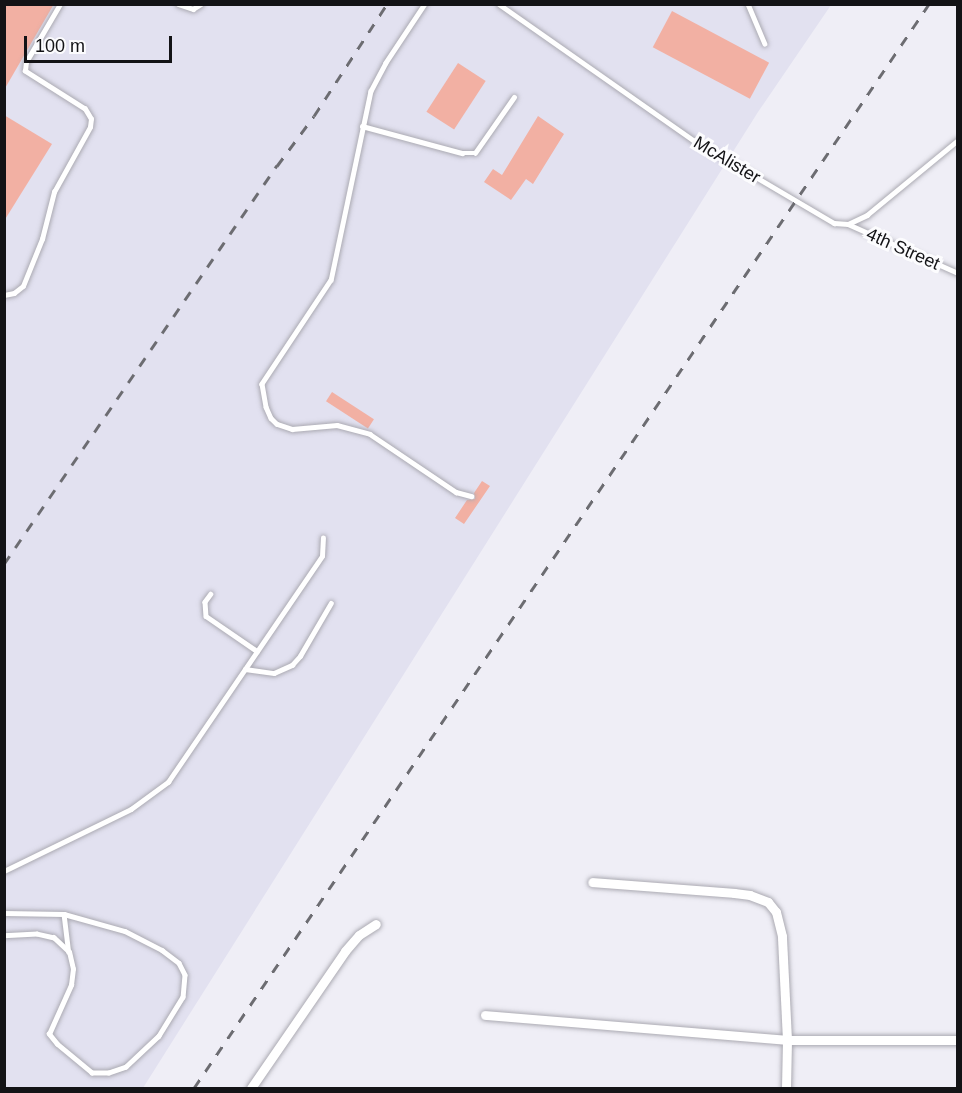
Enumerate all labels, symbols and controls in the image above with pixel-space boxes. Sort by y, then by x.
scale bar [27,24,176,62]
text: 100 m [35,36,85,56]
street label: McAlister [690,132,764,188]
street label: 4th Street [863,223,943,275]

